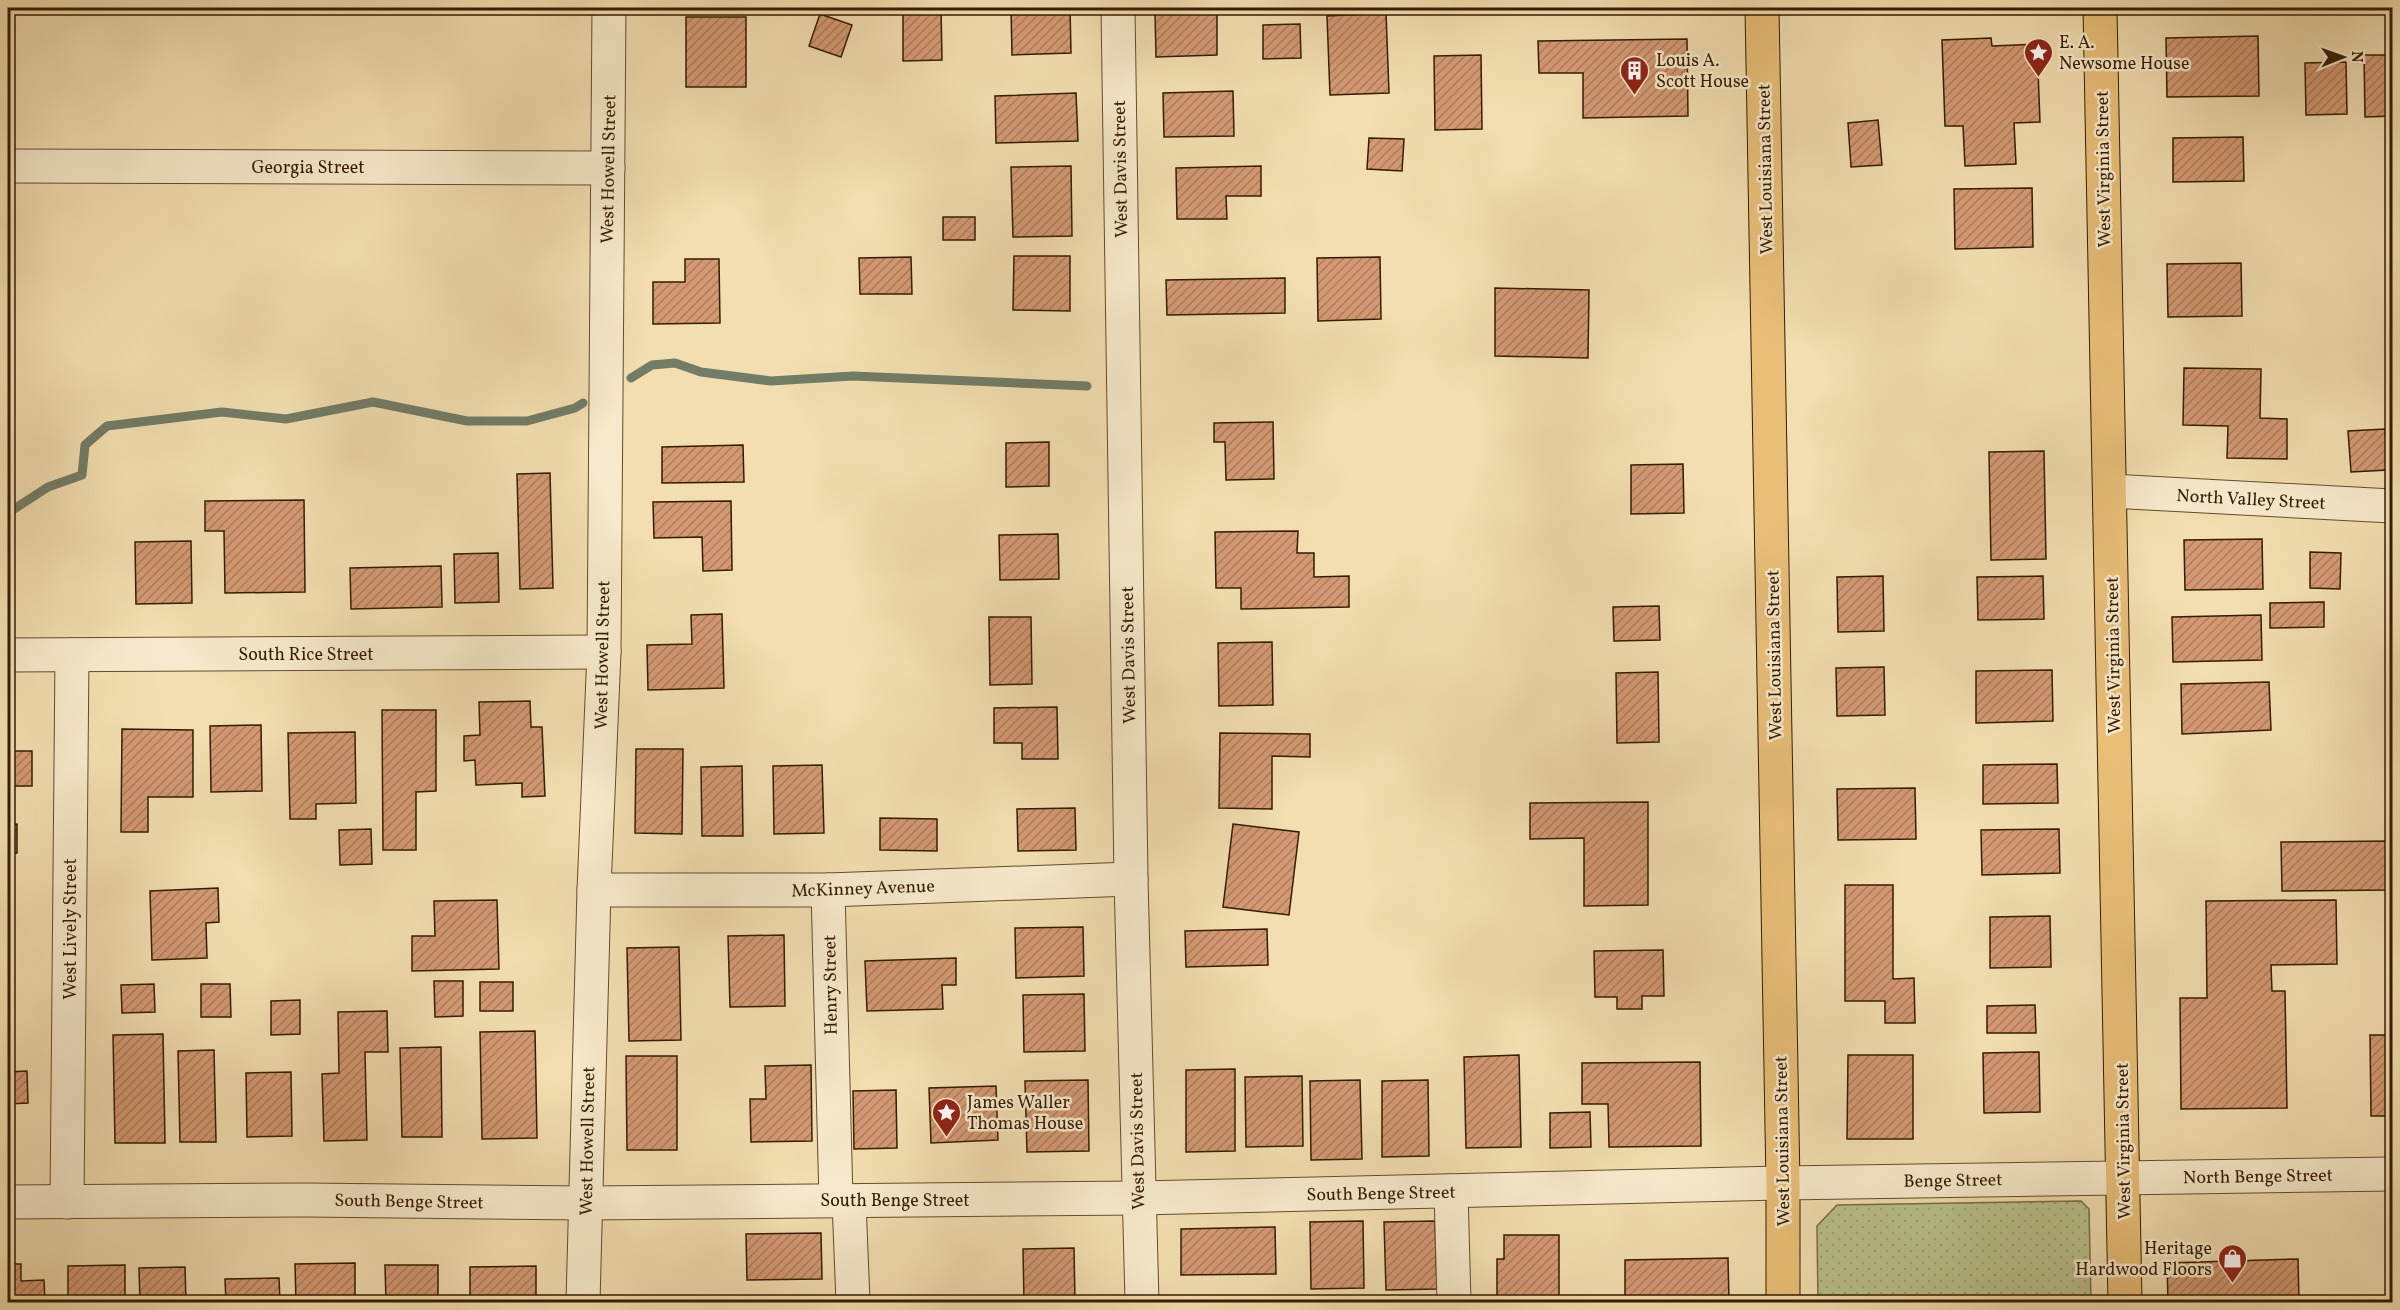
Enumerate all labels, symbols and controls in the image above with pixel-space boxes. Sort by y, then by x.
north arrow [2313,27,2373,87]
place label: E. A. Newsome House [2059,31,2190,77]
place icon: E. A. Newsome House [2022,36,2054,78]
place label: Louis A. Scott House [1656,49,1749,95]
text: N [2345,51,2367,63]
building icon: Louis A. Scott House [1619,54,1651,96]
street label: West Louisiana Street [1753,83,1780,254]
street label: West Virginia Street [2091,90,2118,248]
street label: West Howell Street [596,94,623,244]
street label: West Davis Street [1108,100,1135,238]
street label: Georgia Street [251,156,365,181]
street label: North Valley Street [2176,484,2326,517]
street label: West Louisiana Street [1762,569,1789,740]
street label: West Virginia Street [2101,576,2128,734]
street label: West Howell Street [590,580,617,730]
street label: West Davis Street [1116,586,1143,724]
street label: South Rice Street [238,643,374,668]
street label: West Lively Street [59,858,84,1000]
street label: McKinney Avenue [791,875,935,904]
street label: Henry Street [818,935,845,1035]
street label: West Louisiana Street [1770,1055,1797,1226]
street label: West Virginia Street [2111,1062,2138,1220]
street label: West Howell Street [575,1066,602,1216]
street label: West Davis Street [1125,1072,1152,1210]
place label: James Waller Thomas House [967,1091,1083,1137]
place icon: James Waller Thomas House [930,1096,962,1138]
street label: North Benge Street [2183,1164,2333,1191]
street label: Benge Street [1903,1168,2003,1195]
street label: South Benge Street [1306,1181,1456,1208]
street label: South Benge Street [334,1189,484,1216]
street label: South Benge Street [820,1189,970,1214]
place label: Heritage Hardwood Floors [2075,1237,2212,1283]
shop icon: Heritage Hardwood Floors [2217,1242,2249,1284]

